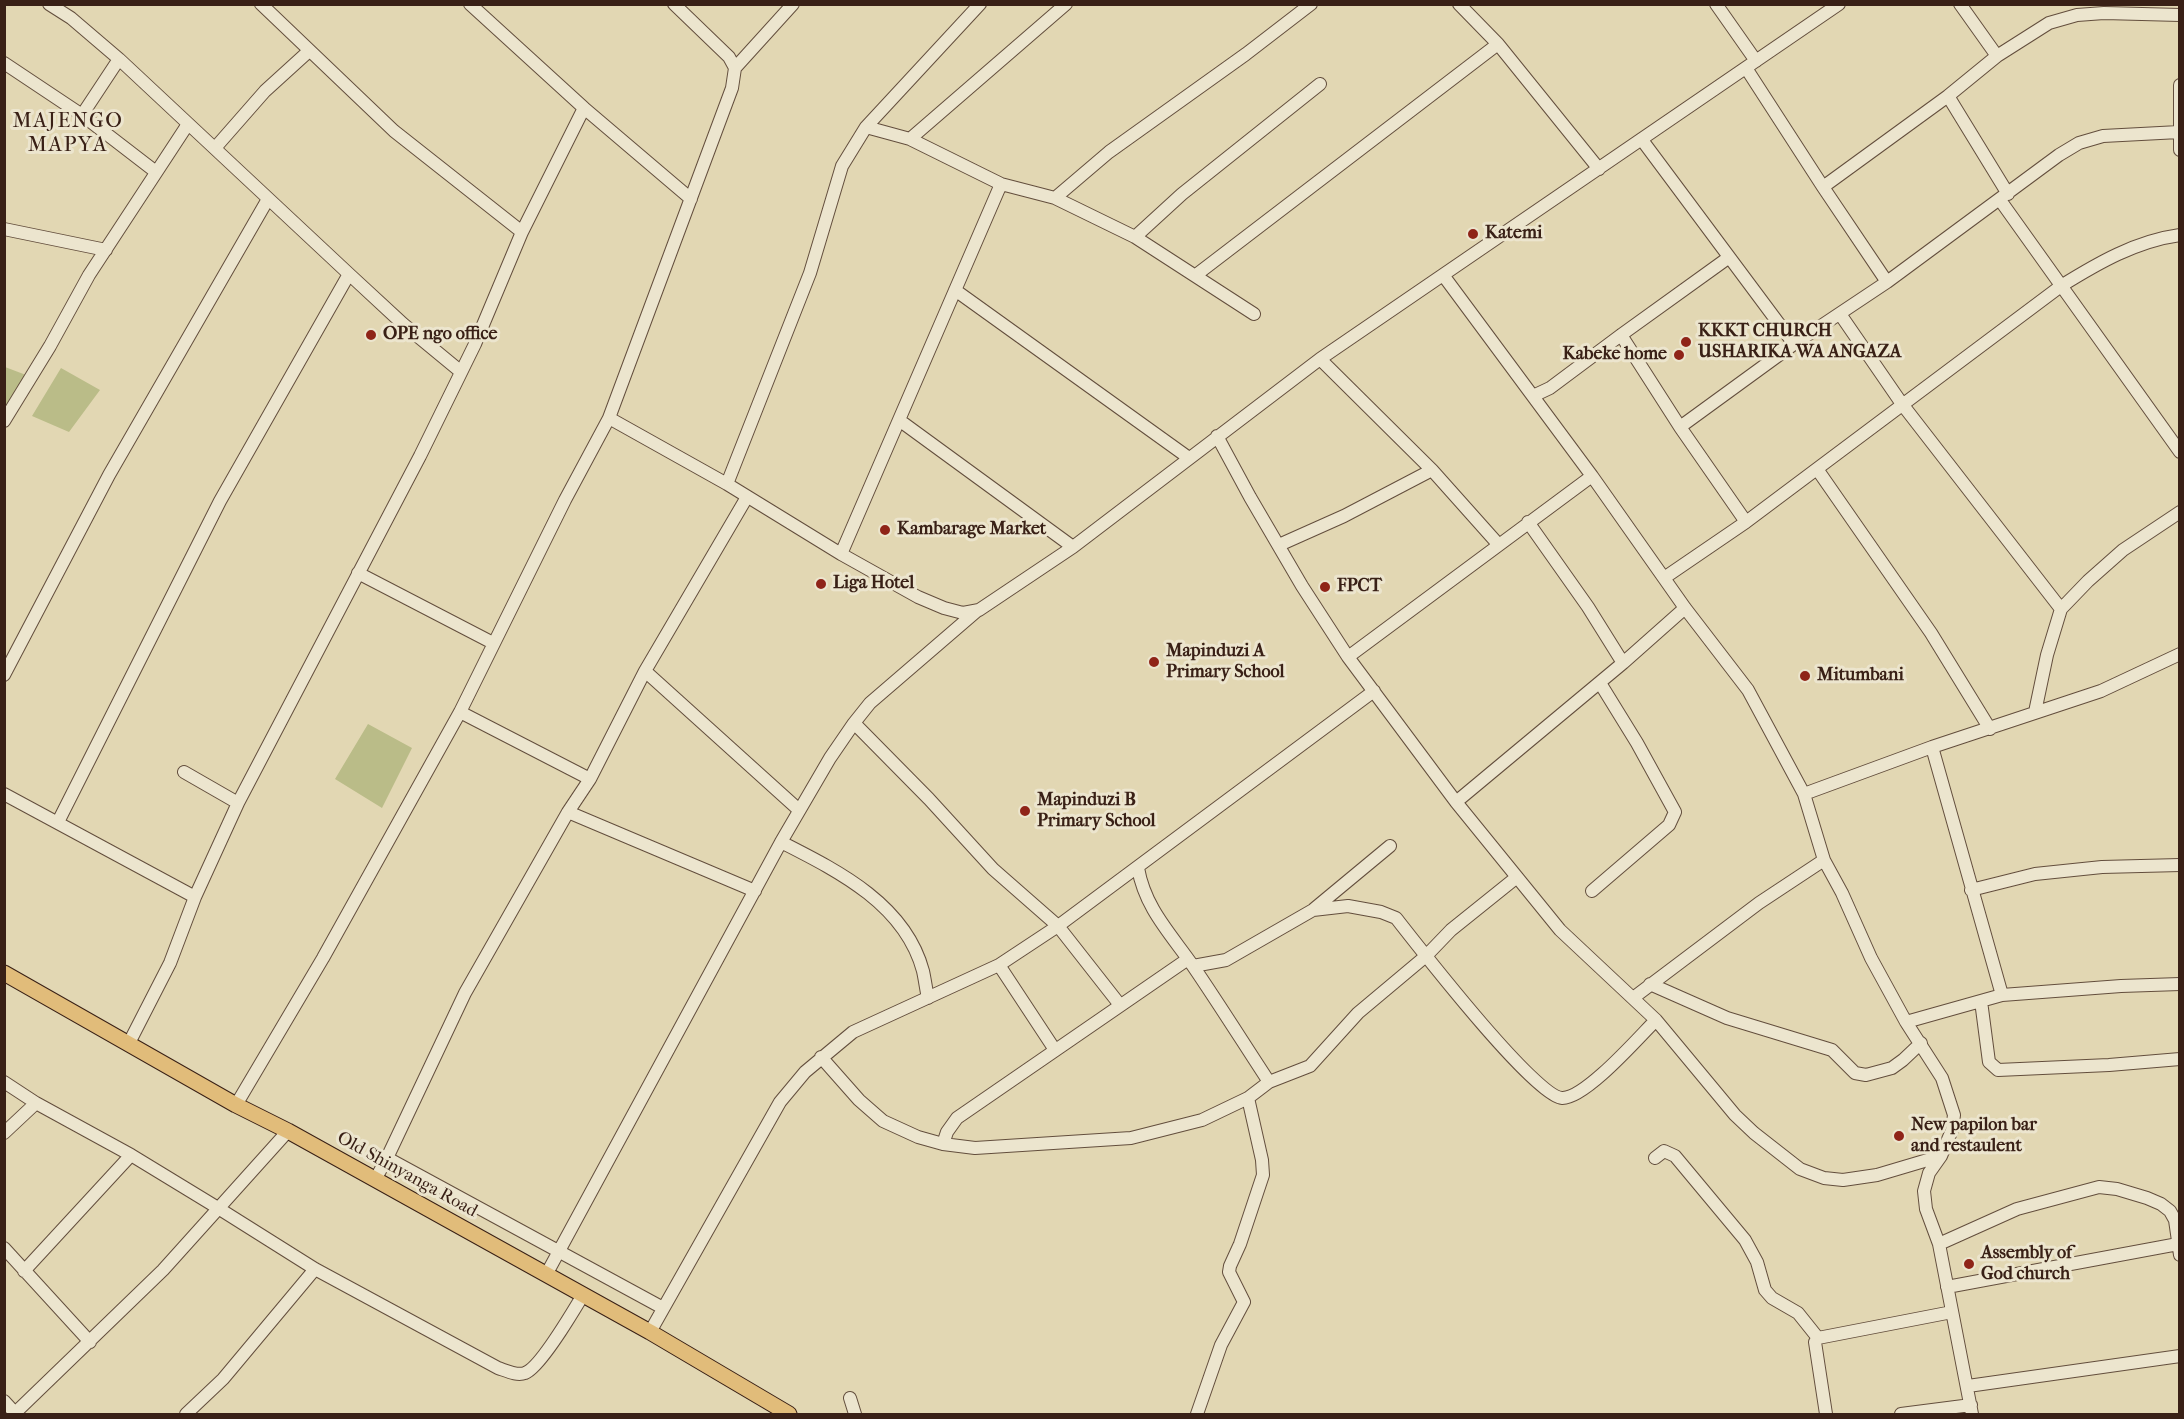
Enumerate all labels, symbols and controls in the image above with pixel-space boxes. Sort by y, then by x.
district label: MAJENGO MAPYA [13,109,123,159]
place label: Katemi [1485,223,1542,245]
marker: Katemi [1466,227,1480,241]
place label: KKKT CHURCH USHARIKA WA ANGAZA [1698,321,1901,364]
place label: OPE ngo office [383,324,497,346]
marker: OPE ngo office [364,328,378,342]
marker: KKKT CHURCH USHARIKA WA ANGAZA [1679,335,1693,349]
place label: Kabeke home [1563,344,1667,366]
marker: Kabeke home [1672,348,1686,362]
place label: Kambarage Market [897,519,1046,541]
marker: Kambarage Market [878,523,892,537]
place label: Liga Hotel [833,573,914,595]
place label: FPCT [1337,576,1382,598]
marker: Liga Hotel [814,577,828,591]
marker: FPCT [1318,580,1332,594]
place label: Mapinduzi A Primary School [1166,641,1284,684]
marker: Mapinduzi A Primary School [1147,655,1161,669]
place label: Mitumbani [1817,665,1904,687]
marker: Mitumbani [1798,669,1812,683]
place label: Mapinduzi B Primary School [1037,790,1155,832]
marker: Mapinduzi B Primary School [1018,804,1032,818]
place label: New papilon bar and restaulent [1911,1115,2037,1158]
street label: Old Shinyanga Road [333,1127,481,1223]
marker: New papilon bar and restaulent [1892,1129,1906,1143]
place label: Assembly of God church [1981,1243,2072,1286]
marker: Assembly of God church [1962,1257,1976,1271]

